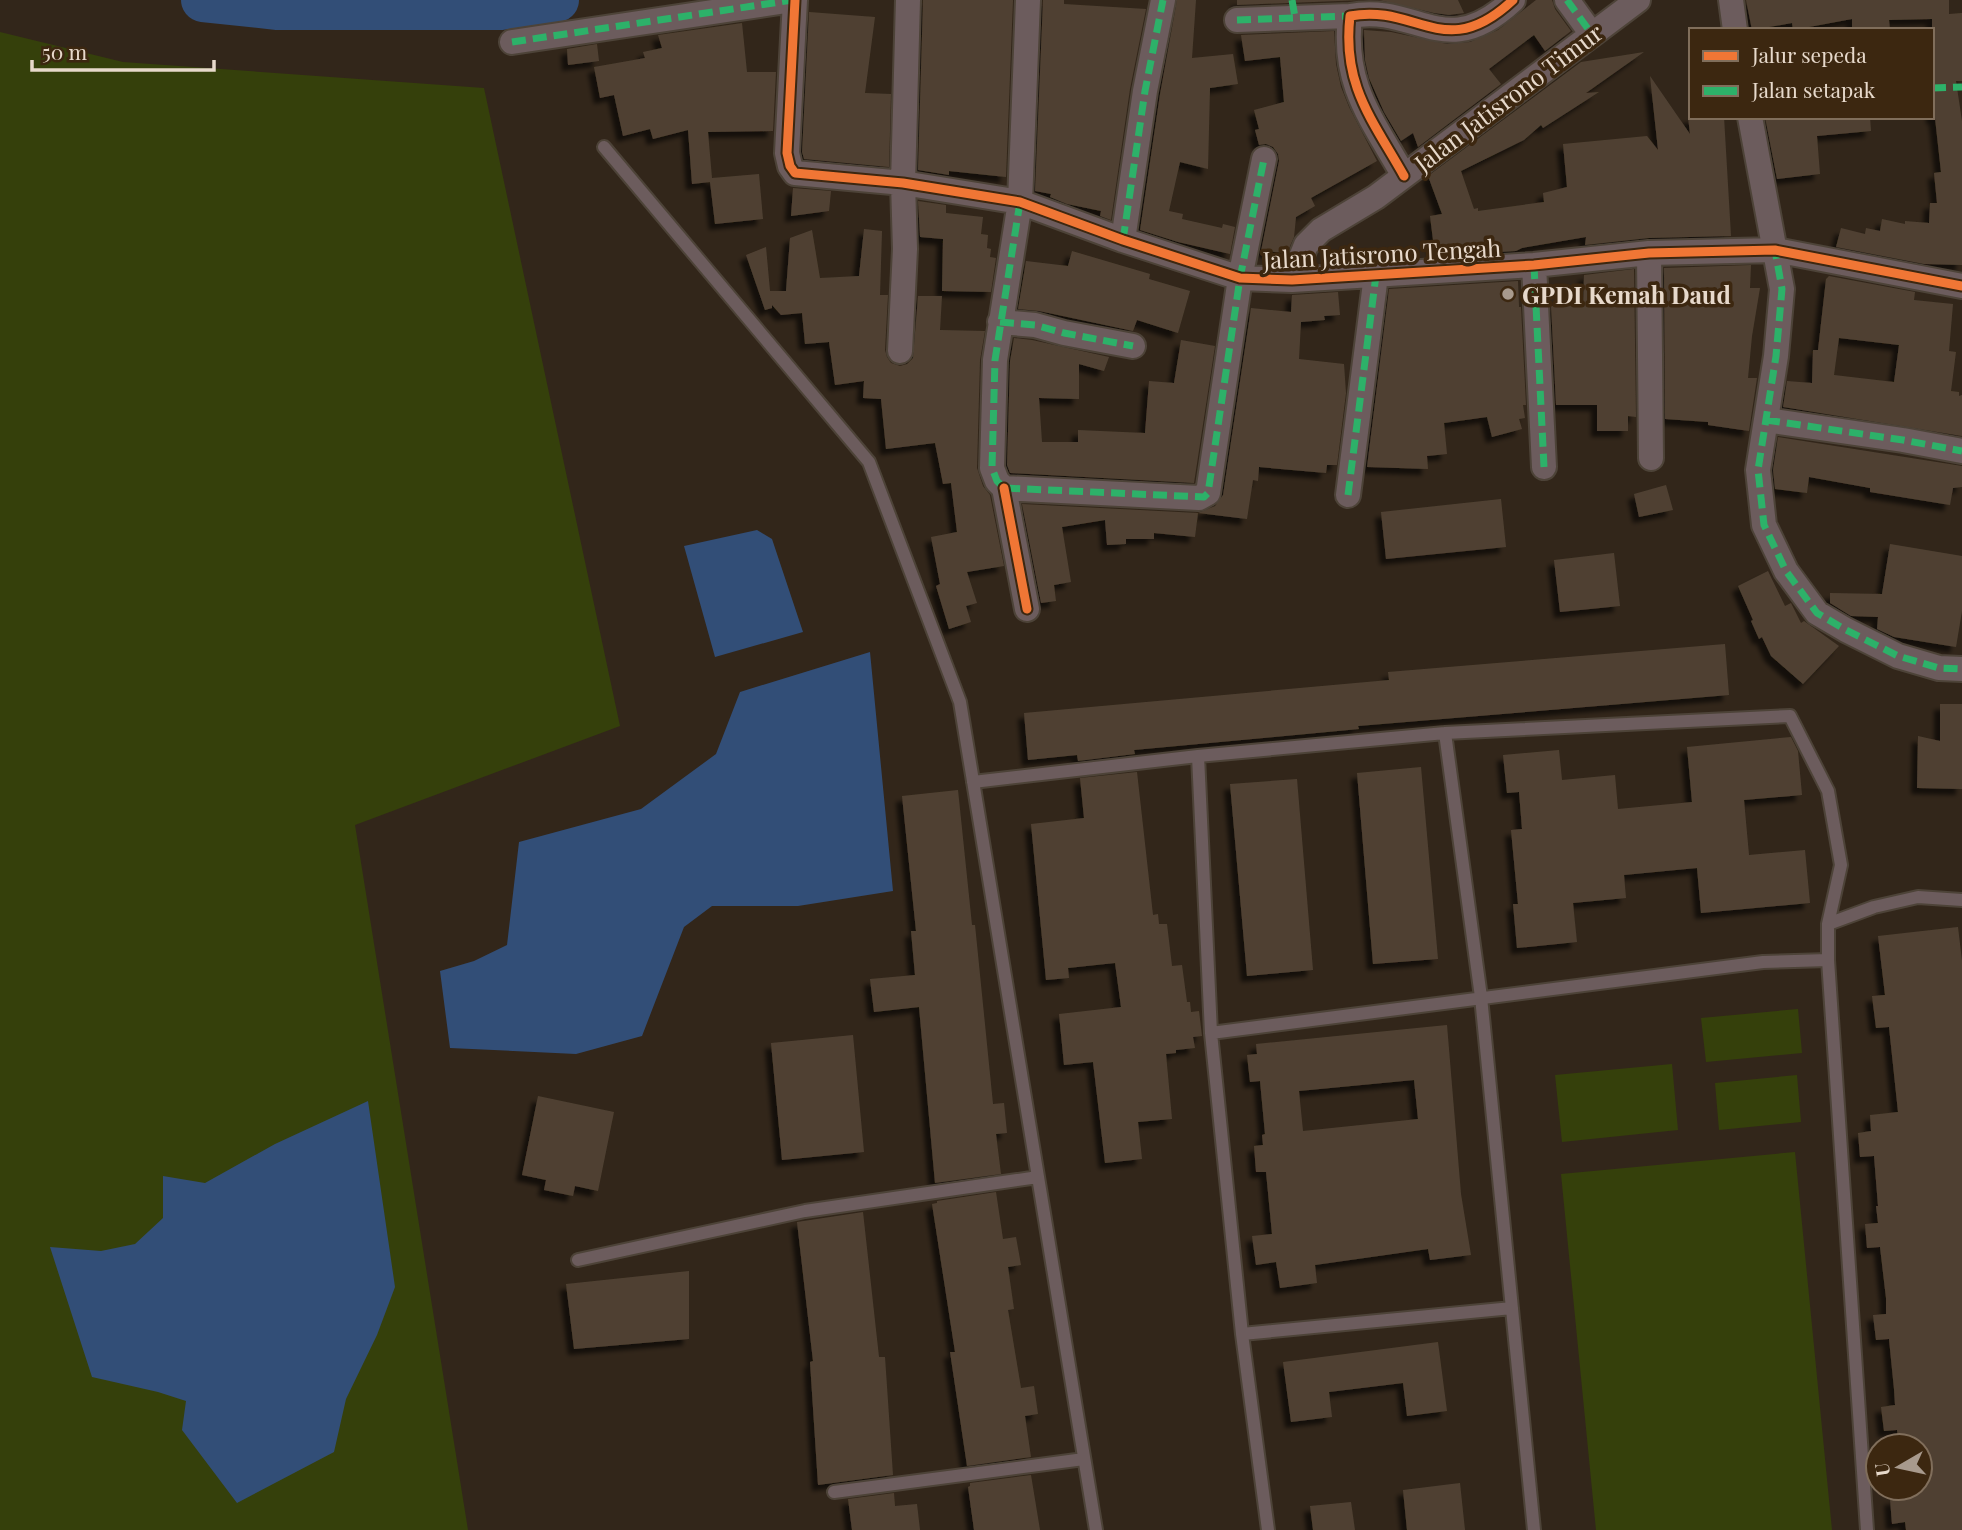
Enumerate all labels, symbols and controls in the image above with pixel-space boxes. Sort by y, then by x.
street label: Jalan Jatisrono Timur [1407,15,1609,179]
scale bar [32,28,214,72]
legend [1689,28,1934,119]
text: 50 m [42,37,88,65]
text: Jalur sepeda [1751,40,1867,68]
text: Jalan setapak [1751,75,1876,103]
street label: Jalan Jatisrono Tengah [1261,231,1502,275]
place label: GPDI Kemah Daud [1522,278,1731,310]
marker: GPDI Kemah Daud [1500,286,1516,302]
north arrow [1864,1432,1934,1502]
text: U [1867,1461,1895,1478]

